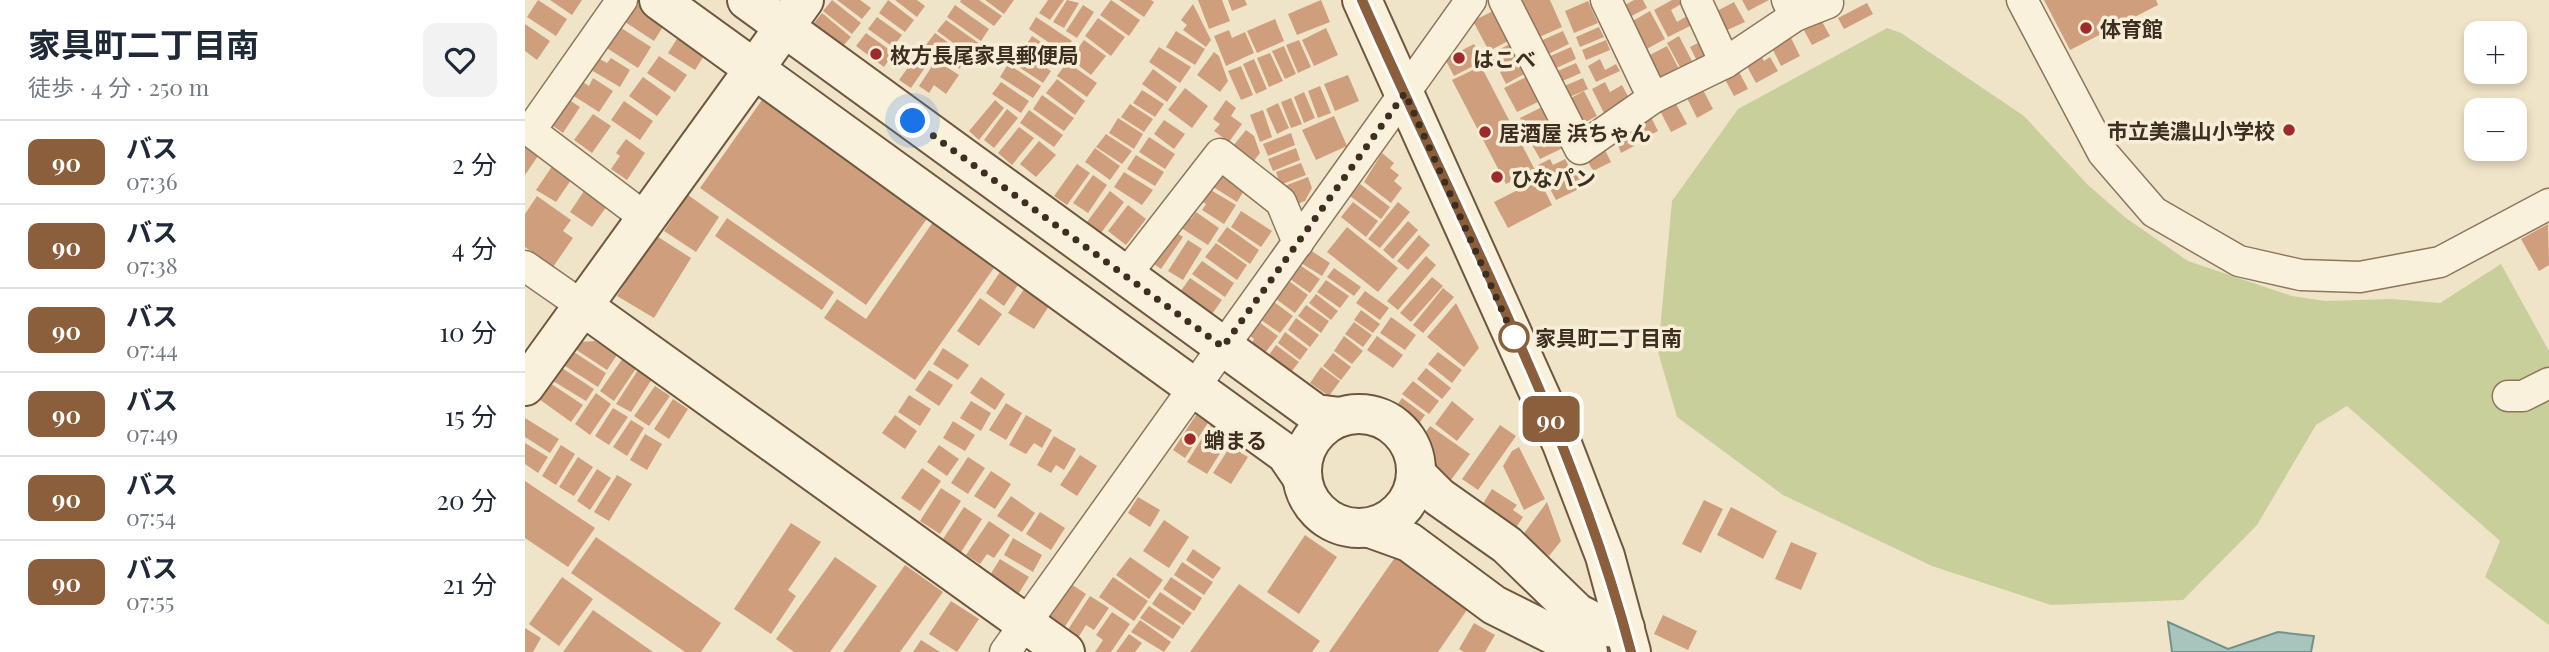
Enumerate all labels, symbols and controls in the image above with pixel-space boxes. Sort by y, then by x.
place label: 体育館 [2100,14,2163,42]
marker: 体育館 [2078,20,2094,36]
text: 家具町二丁目南 [28,21,259,65]
map controls [2464,21,2527,161]
button: + [2464,21,2527,84]
button: heart [423,23,497,97]
place label: 枚方長尾家具郵便局 [890,40,1079,68]
place label: はこべ [1473,44,1536,72]
marker: 枚方長尾家具郵便局 [868,46,884,62]
marker: はこべ [1451,50,1467,66]
text: 徒歩 · 4 分 · 250 m [28,71,209,102]
button: − [2464,98,2527,161]
your location [895,103,930,138]
place label: 市立美濃山小学校 [2107,116,2275,144]
place label: 居酒屋 浜ちゃん [1499,118,1651,146]
marker: 市立美濃山小学校 [2281,122,2297,138]
marker: 居酒屋 浜ちゃん [1477,124,1493,140]
text: バス [126,130,178,165]
text: 90 [52,146,81,178]
text: 2 分 [452,146,497,181]
place label: ひなパン [1511,163,1596,191]
text: 07:36 [126,165,178,196]
marker: ひなパン [1489,169,1505,185]
text: バス [126,214,178,249]
text: 90 [52,230,81,262]
text: 4 分 [452,230,497,265]
text: 07:38 [126,249,178,280]
text: バス [126,298,178,333]
text: 90 [52,314,81,346]
text: 10 分 [439,314,497,349]
marker: 家具町二丁目南 [1499,322,1529,352]
place label: 家具町二丁目南 [1535,323,1682,351]
text: 07:44 [126,333,178,364]
text: バス [126,382,178,417]
line badge: 90 [1520,396,1583,442]
text: 90 [52,398,81,430]
text: 15 分 [445,398,497,433]
text: 90 [1537,403,1565,435]
text: 07:49 [126,417,178,448]
place label: 蛸まる [1204,425,1267,453]
marker: 蛸まる [1182,431,1198,447]
text: バス [126,466,178,501]
text: 90 [52,482,81,514]
text: 20 分 [436,482,497,517]
text: 07:54 [126,501,176,532]
text: バス [126,550,178,585]
text: 90 [52,566,81,598]
text: 21 分 [442,566,497,601]
text: 07:55 [126,585,174,616]

